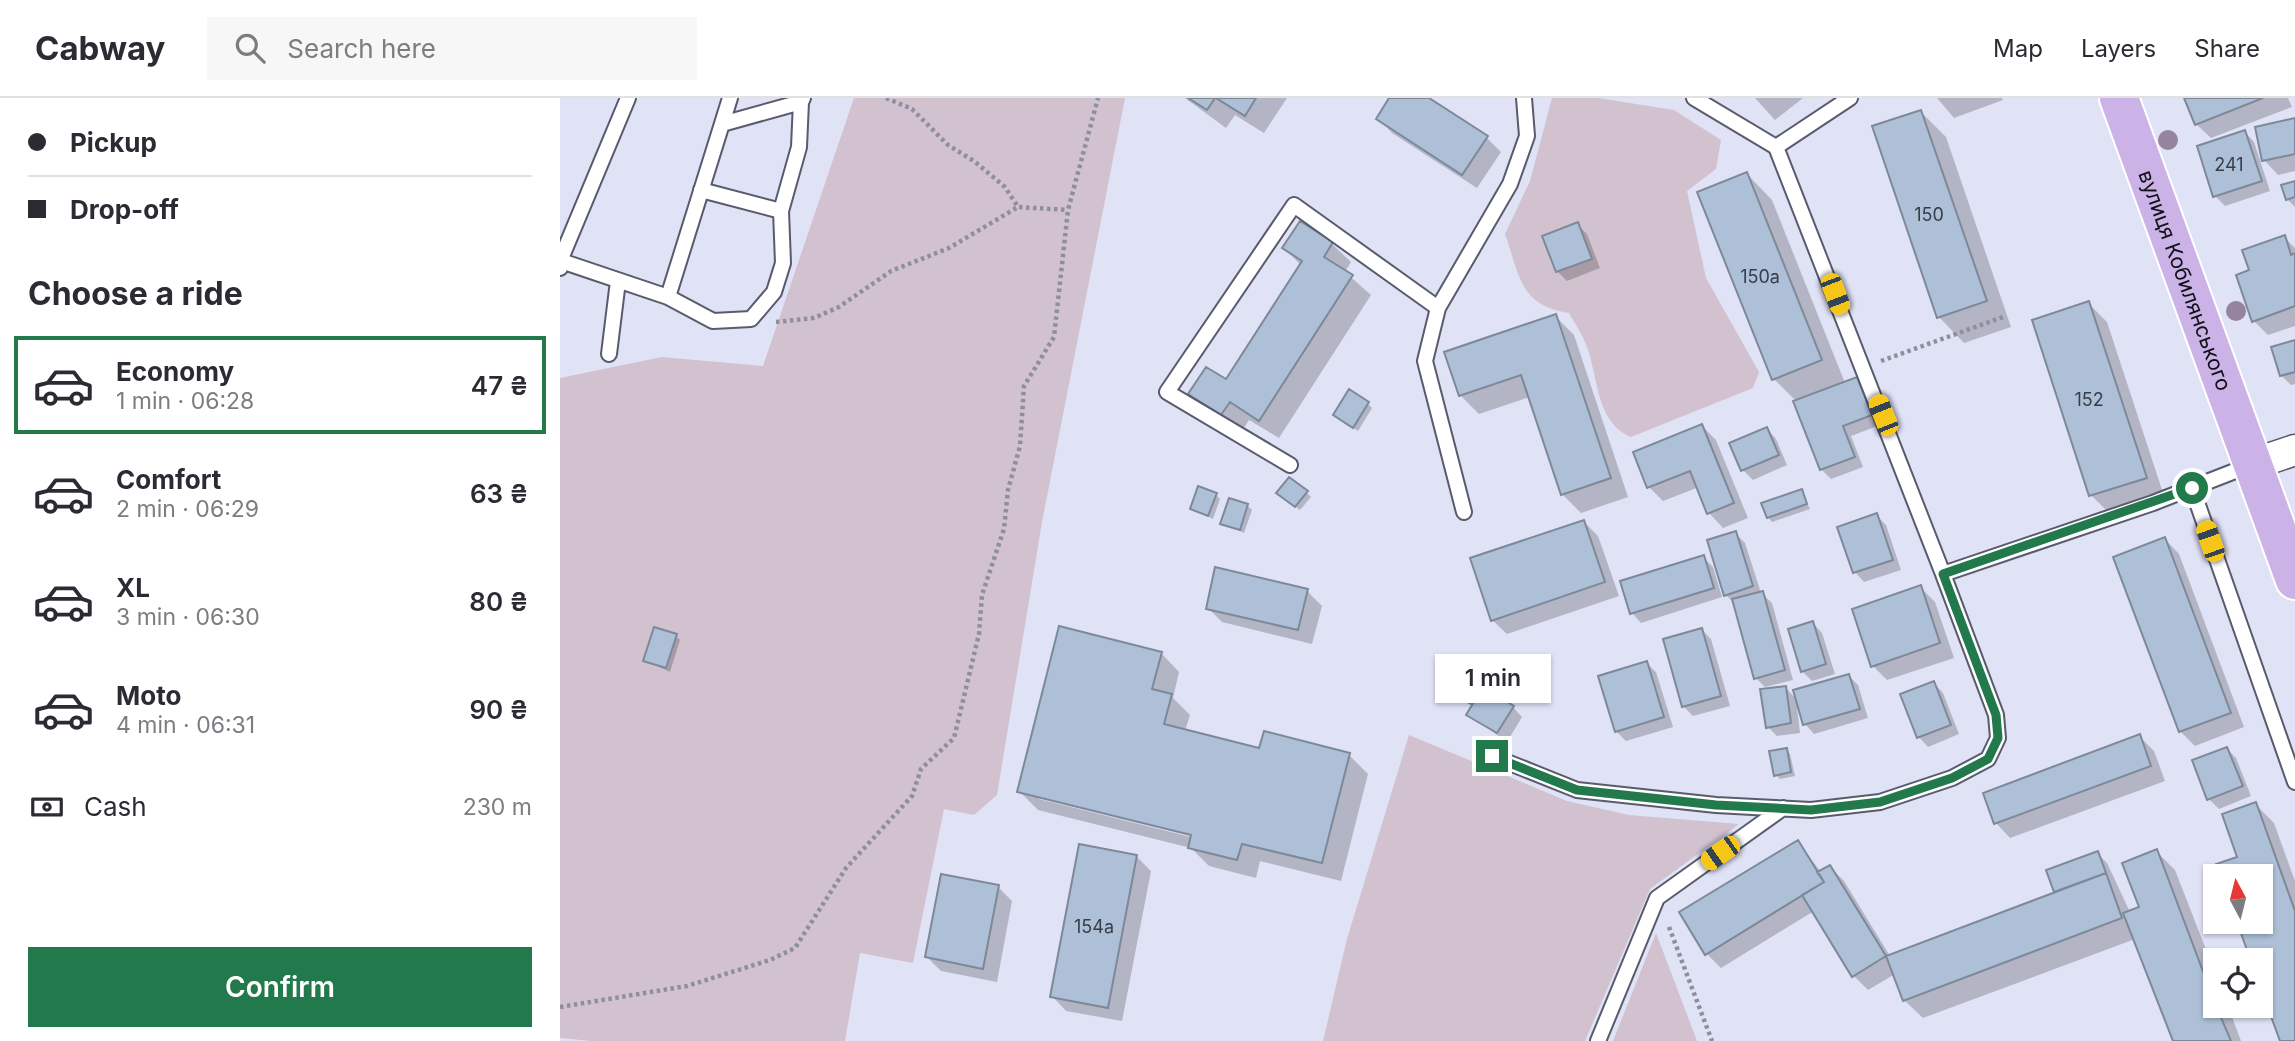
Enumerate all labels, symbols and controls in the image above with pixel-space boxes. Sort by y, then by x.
search box [207,17,697,80]
text: Cabway [35,28,165,68]
icon: search [231,29,269,67]
text: Search here [287,33,436,64]
text: Map [1993,34,2043,63]
text: Layers [2081,34,2156,63]
text: Share [2194,34,2260,63]
text: Pickup [70,127,157,158]
house number: 241 [2214,154,2244,175]
street label: вулиця Кобилянського [2134,167,2237,394]
text: Drop-off [70,194,179,225]
house number: 150 [1914,204,1944,225]
house number: 150а [1740,266,1780,287]
car [1818,271,1853,317]
text: Choose a ride [28,274,243,313]
icon: car [32,354,95,417]
text: Economy [116,356,234,387]
text: 47 ₴ [471,370,528,401]
text: 1 min · 06:28 [116,387,254,415]
house number: 152 [2074,389,2104,410]
car [1866,392,1901,438]
icon: car [32,462,95,525]
text: Comfort [116,464,221,495]
route start [2176,472,2208,504]
text: 63 ₴ [470,478,528,509]
text: 2 min · 06:29 [116,495,259,523]
car [2194,518,2227,564]
icon: car [32,570,95,633]
text: XL [116,572,150,603]
text: 80 ₴ [469,586,528,617]
text: 3 min · 06:30 [116,603,260,631]
callout: 1 min [1434,654,1550,704]
text: 1 min [1465,664,1521,692]
icon: car [32,678,95,741]
text: Moto [116,680,181,711]
text: 90 ₴ [469,694,528,725]
text: 4 min · 06:31 [116,711,255,739]
route end [1476,740,1508,772]
icon: cash [28,788,66,826]
text: Cash [84,791,147,822]
text: 230 m [463,793,532,821]
car [1697,832,1744,874]
north arrow [2203,864,2273,934]
map controls [2203,864,2273,1018]
house number: 154а [1074,916,1114,937]
button: Confirm [28,947,532,1027]
button: locate [2203,948,2273,1018]

